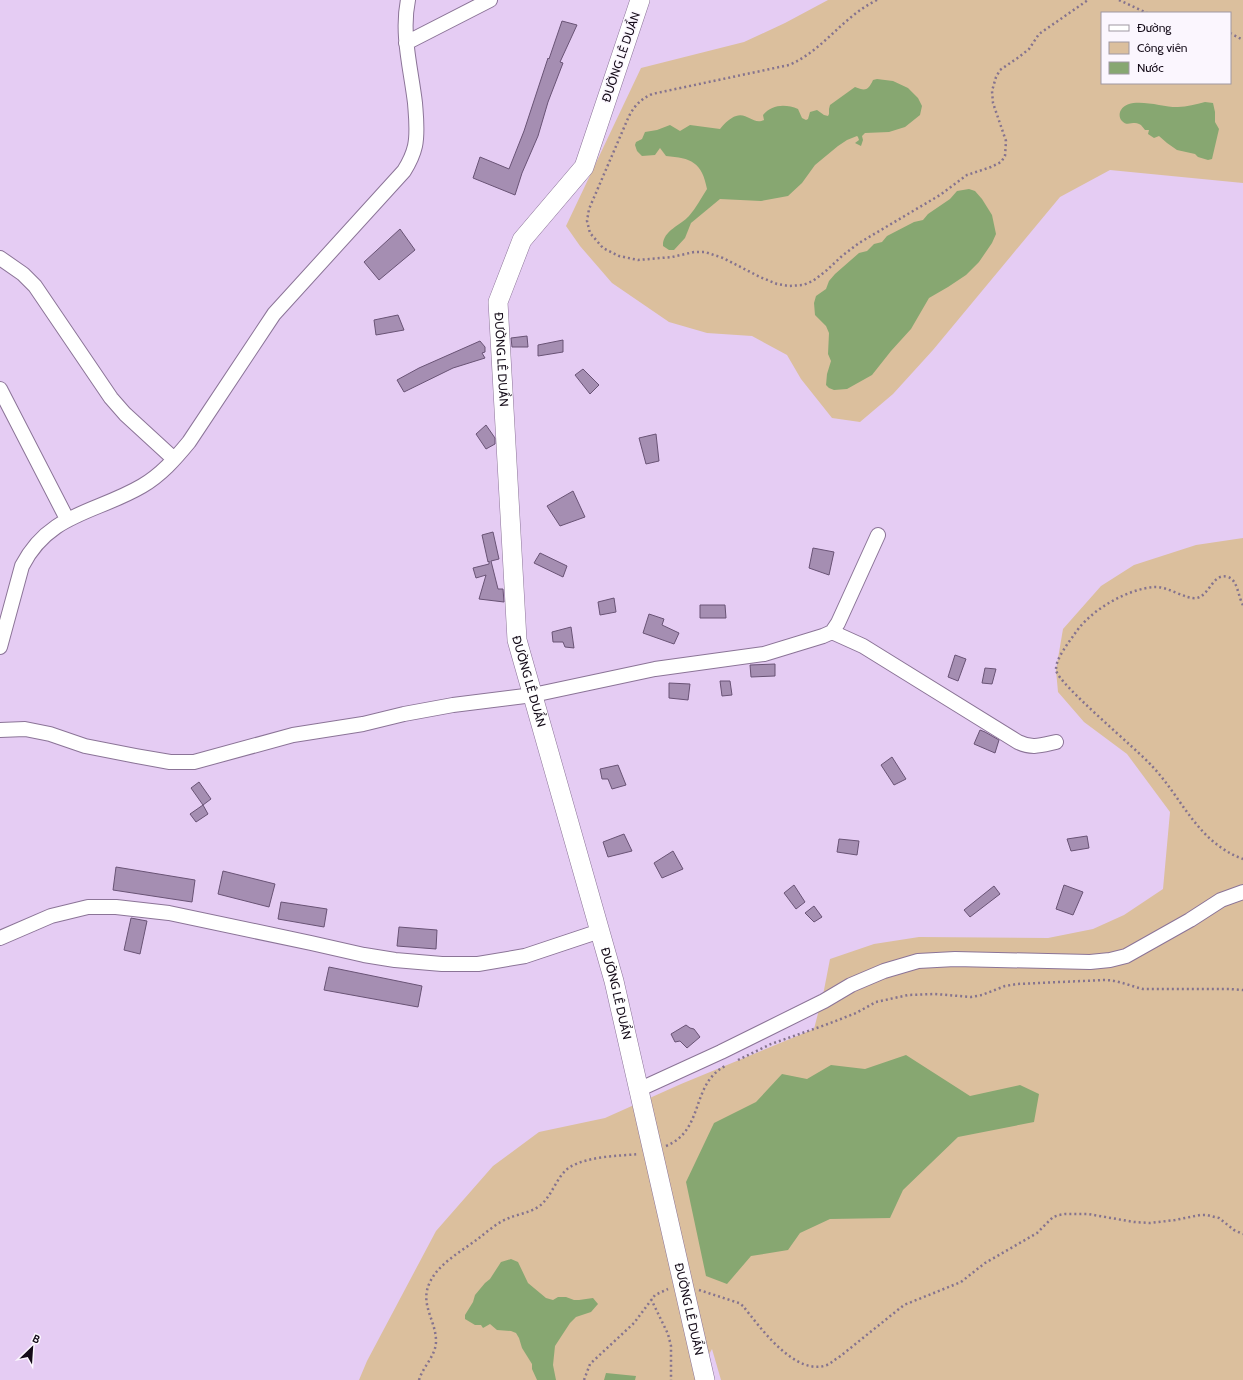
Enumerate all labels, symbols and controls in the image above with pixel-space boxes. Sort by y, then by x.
street label: ĐƯỜNG LÊ DUẨN [597,9,643,104]
legend [1101,12,1231,84]
text: Đường [1137,20,1172,35]
text: Công viên [1137,40,1188,55]
text: Nước [1137,60,1164,75]
street label: ĐƯỜNG LÊ DUẨN [492,312,512,407]
street label: ĐƯỜNG LÊ DUẨN [509,634,549,729]
street label: ĐƯỜNG LÊ DUẨN [598,945,635,1041]
street label: ĐƯỜNG LÊ DUẨN [672,1261,707,1357]
north arrow [12,1328,52,1368]
text: B [30,1331,42,1347]

